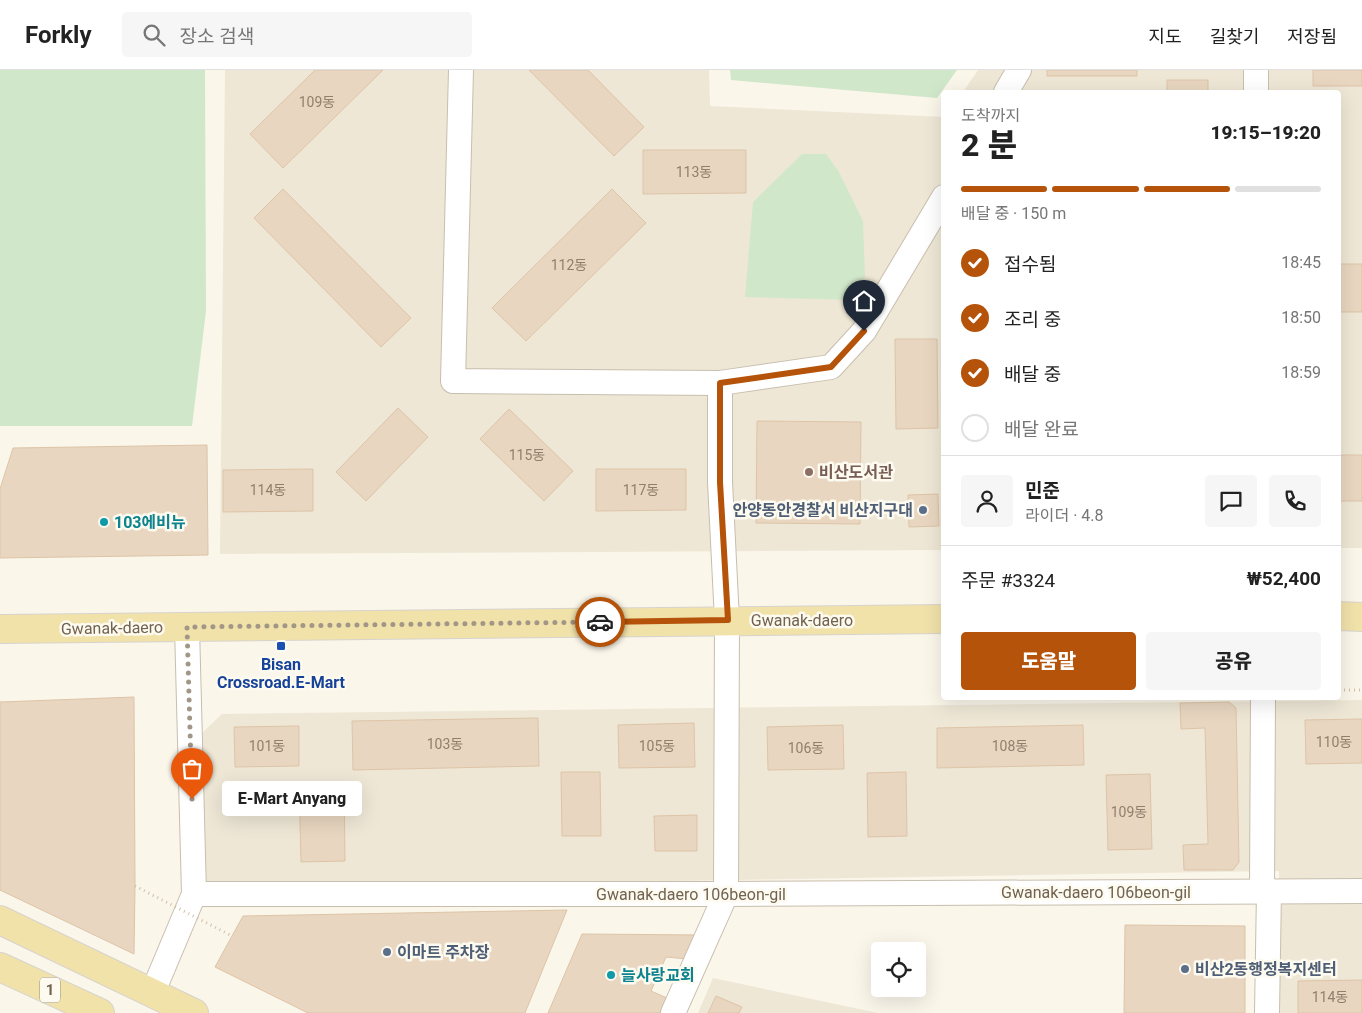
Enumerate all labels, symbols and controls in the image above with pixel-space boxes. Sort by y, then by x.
search box [122,12,472,57]
text: Forkly [25,21,92,49]
icon: search [140,21,168,49]
text: 장소 검색 [180,25,254,48]
text: 지도 [1149,26,1182,47]
text: 길찾기 [1210,26,1259,47]
text: 저장됨 [1287,26,1337,47]
house number: 109동 [299,94,335,110]
text: 도착까지 [961,106,1020,125]
text: 19:15–19:20 [1210,121,1321,144]
text: 2 분 [961,126,1017,164]
house number: 113동 [676,164,712,180]
text: 배달 중 · 150 m [961,204,1066,223]
icon: check [961,249,989,277]
text: 접수됨 [1004,253,1056,276]
text: 18:45 [1281,253,1321,272]
house number: 112동 [551,257,587,273]
pin [843,280,885,331]
icon: home [850,287,878,315]
icon: check [961,304,989,332]
text: 조리 중 [1004,308,1061,331]
text: 18:50 [1281,308,1321,327]
icon: check [961,359,989,387]
text: 배달 중 [1004,363,1061,386]
text: 18:59 [1281,363,1321,382]
text: 배달 완료 [1004,418,1079,441]
house number: 115동 [509,447,545,463]
place label: 비산도서관 [819,463,893,482]
marker: 비산도서관 [803,466,815,478]
button: person [961,475,1013,527]
button: chat [1205,475,1257,527]
button: phone [1269,475,1321,527]
text: 민준 [1025,479,1060,502]
house number: 114동 [250,482,286,498]
house number: 117동 [623,482,659,498]
place label: 안양동안경찰서 비산지구대 [732,501,913,520]
marker: 안양동안경찰서 비산지구대 [917,504,929,516]
text: 라이더 · 4.8 [1025,506,1103,525]
place label: 103에비뉴 [114,513,186,532]
marker: 103에비뉴 [98,516,110,528]
text: ₩52,400 [1246,567,1321,590]
text: 주문 #3324 [961,569,1055,592]
courier [575,597,625,647]
icon: car [586,608,614,636]
street label: Gwanak-daero [751,611,853,630]
street label: Gwanak-daero [61,618,163,638]
button: 도움말 [961,632,1136,690]
button: 공유 [1146,632,1321,690]
marker: Bisan Crossroad.E-Mart [275,640,287,652]
place label: Bisan Crossroad.E-Mart [217,655,346,692]
house number: 110동 [1316,734,1352,750]
house number: 103동 [427,736,463,752]
house number: 101동 [249,738,285,754]
house number: 105동 [639,738,675,754]
house number: 108동 [992,738,1028,754]
house number: 106동 [788,740,824,756]
pin [171,748,213,799]
icon: bag [178,755,206,783]
callout: E-Mart Anyang [222,782,362,816]
text: E-Mart Anyang [238,789,346,808]
house number: 109동 [1111,804,1147,820]
street label: Gwanak-daero 106beon-gil [1001,883,1191,902]
street label: Gwanak-daero 106beon-gil [596,885,786,904]
map controls [871,942,926,997]
button: locate [871,942,926,997]
place label: 이마트 주차장 [397,943,490,962]
marker: 이마트 주차장 [381,946,393,958]
place label: 비산2동행정복지센터 [1195,960,1337,979]
marker: 비산2동행정복지센터 [1179,963,1191,975]
place label: 늘사랑교회 [621,966,695,985]
marker: 늘사랑교회 [605,969,617,981]
road number: 1 [40,978,60,1002]
house number: 114동 [1312,989,1348,1005]

